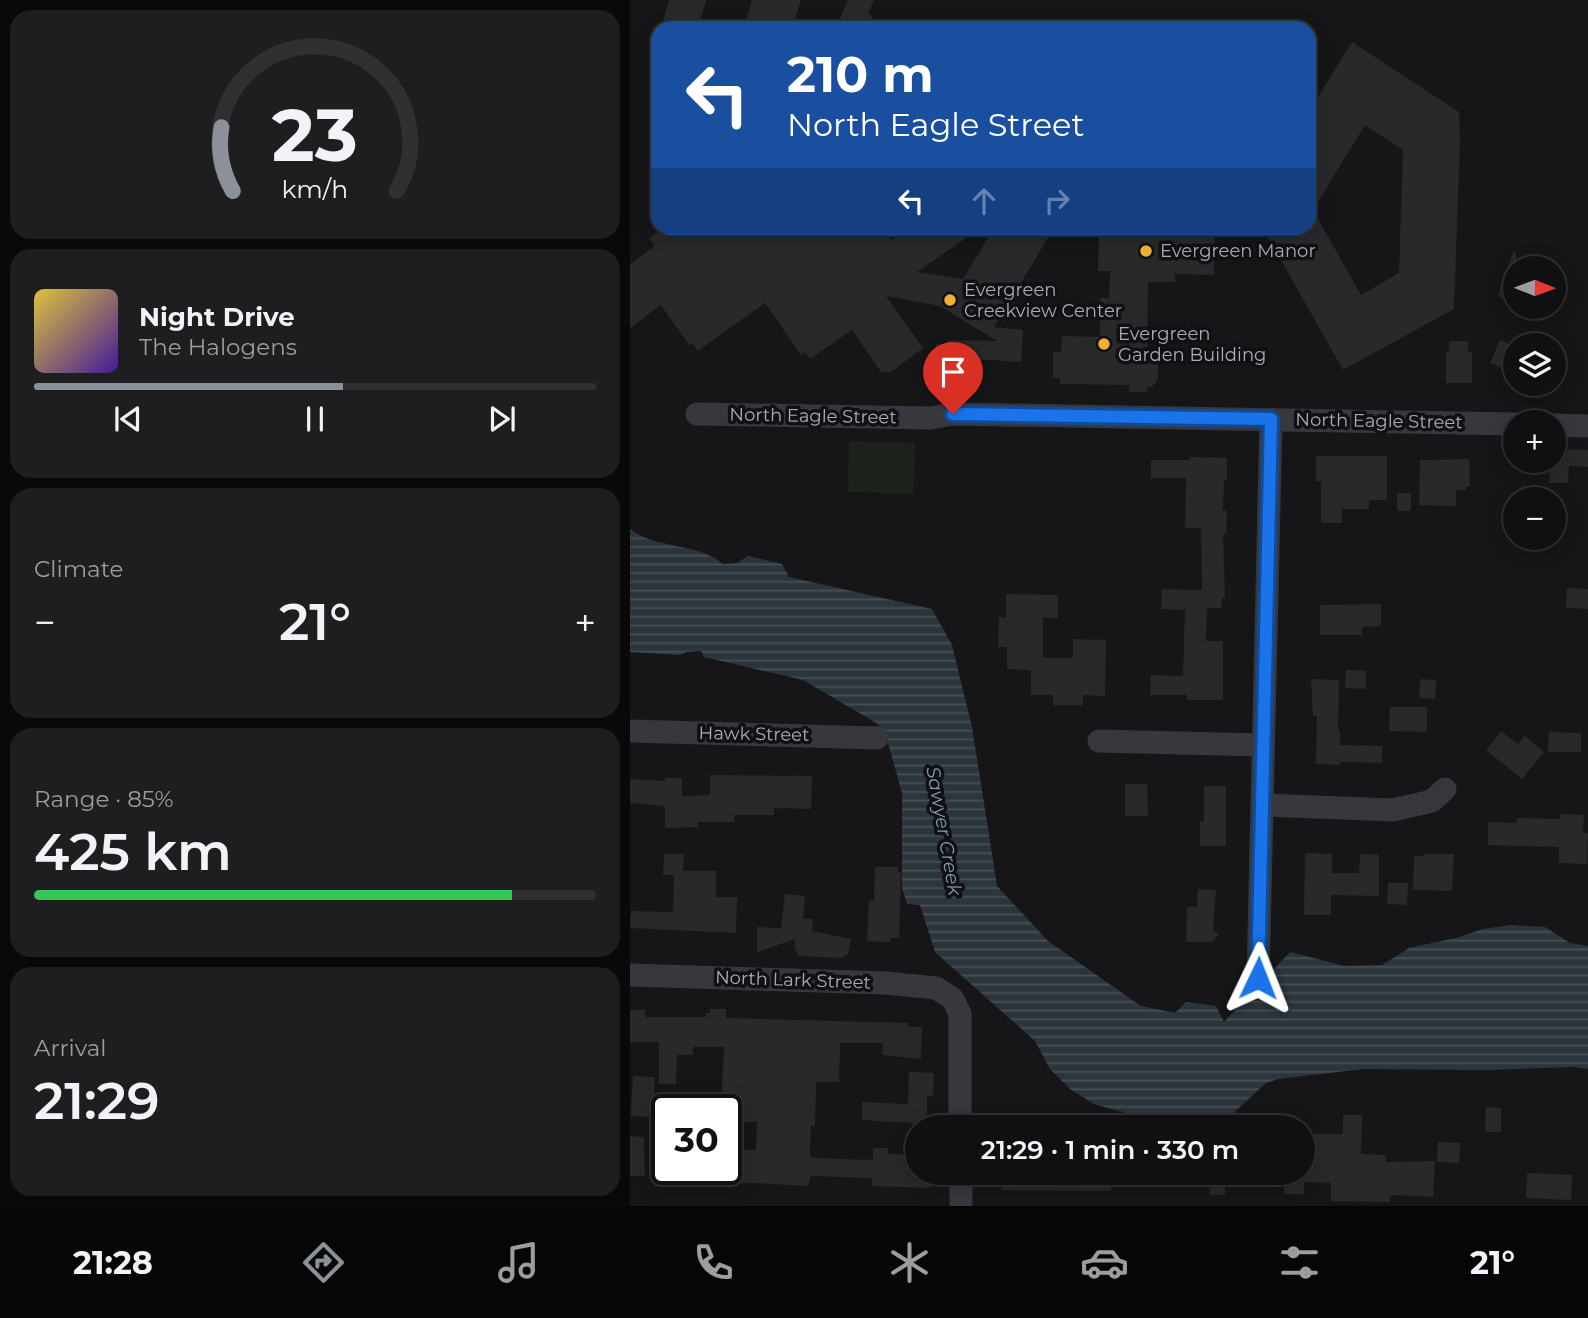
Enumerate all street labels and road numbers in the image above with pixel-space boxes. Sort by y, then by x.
street label: North Eagle Street [729,404,897,428]
street label: North Eagle Street [1295,409,1463,433]
street label: Hawk Street [698,722,810,746]
street label: North Lark Street [715,966,871,994]

